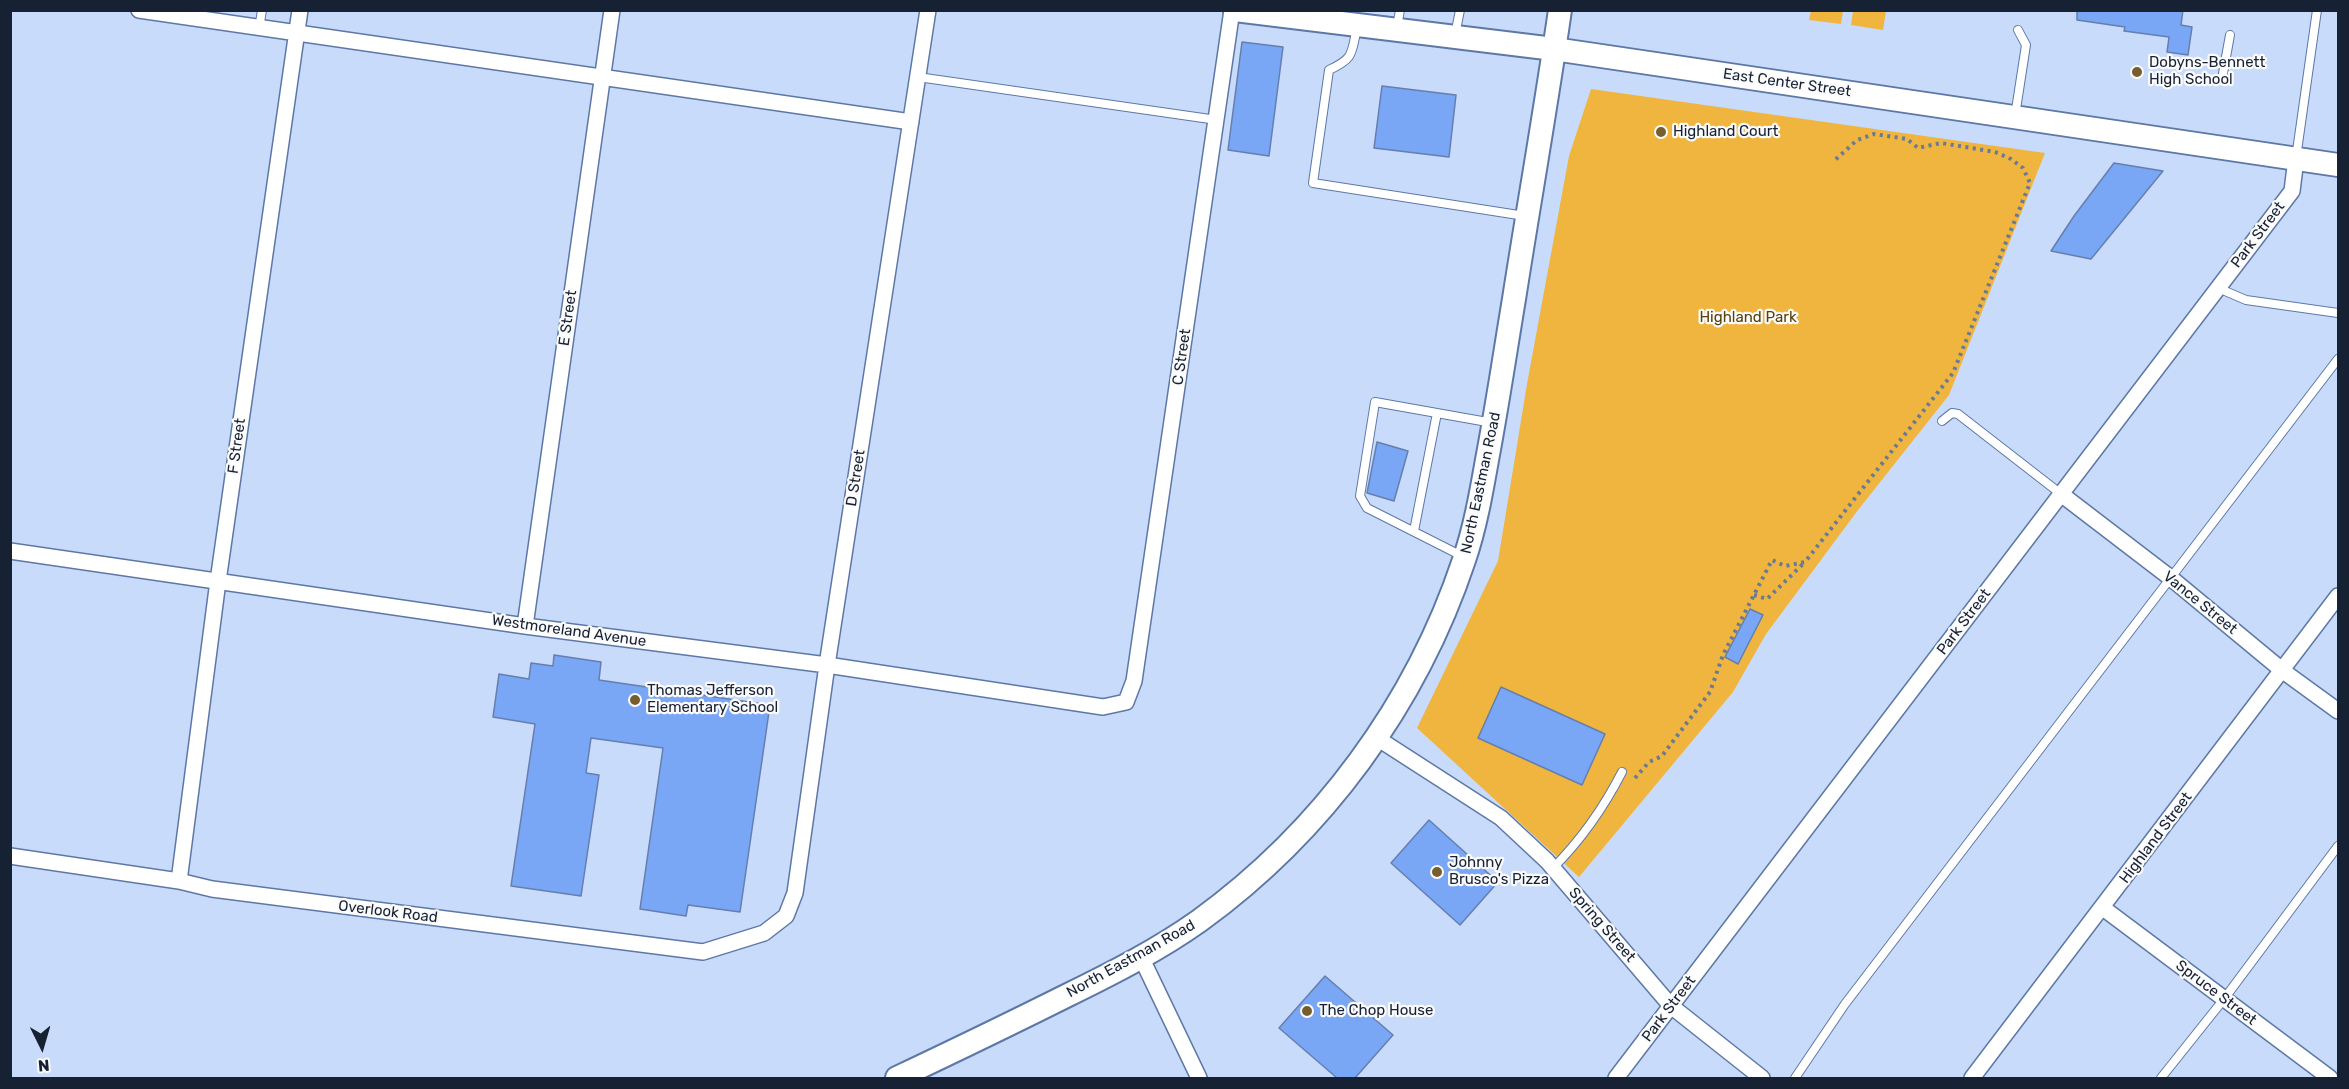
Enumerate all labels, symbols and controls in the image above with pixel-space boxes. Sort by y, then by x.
place label: Dobyns-Bennett High School [2149,54,2265,89]
street label: East Center Street [1722,65,1852,101]
marker: Dobyns-Bennett High School [2130,65,2144,79]
place label: Highland Court [1673,123,1778,141]
marker: Highland Court [1654,125,1668,139]
street label: Park Street [2227,198,2289,272]
street label: E Street [555,289,581,347]
park label: Highland Park [1699,309,1797,327]
street label: C Street [1169,328,1195,386]
street label: North Eastman Road [1457,411,1505,555]
street label: F Street [224,417,250,475]
street label: D Street [843,448,869,508]
street label: Vance Street [2159,568,2241,638]
street label: Park Street [1933,585,1995,659]
street label: Westmoreland Avenue [491,611,647,651]
place label: Thomas Jefferson Elementary School [647,682,778,717]
marker: Thomas Jefferson Elementary School [628,693,642,707]
street label: Highland Street [2116,789,2196,887]
place label: Johnny Brusco's Pizza [1449,854,1549,889]
marker: Johnny Brusco's Pizza [1430,865,1444,879]
street label: Spring Street [1565,884,1639,966]
street label: Overlook Road [337,897,439,927]
street label: North Eastman Road [1064,916,1198,1002]
street label: Spruce Street [2172,957,2260,1029]
street label: Park Street [1638,972,1700,1046]
place label: The Chop House [1319,1002,1433,1020]
marker: The Chop House [1300,1004,1314,1018]
north arrow [12,1017,72,1077]
text: N [37,1055,50,1075]

